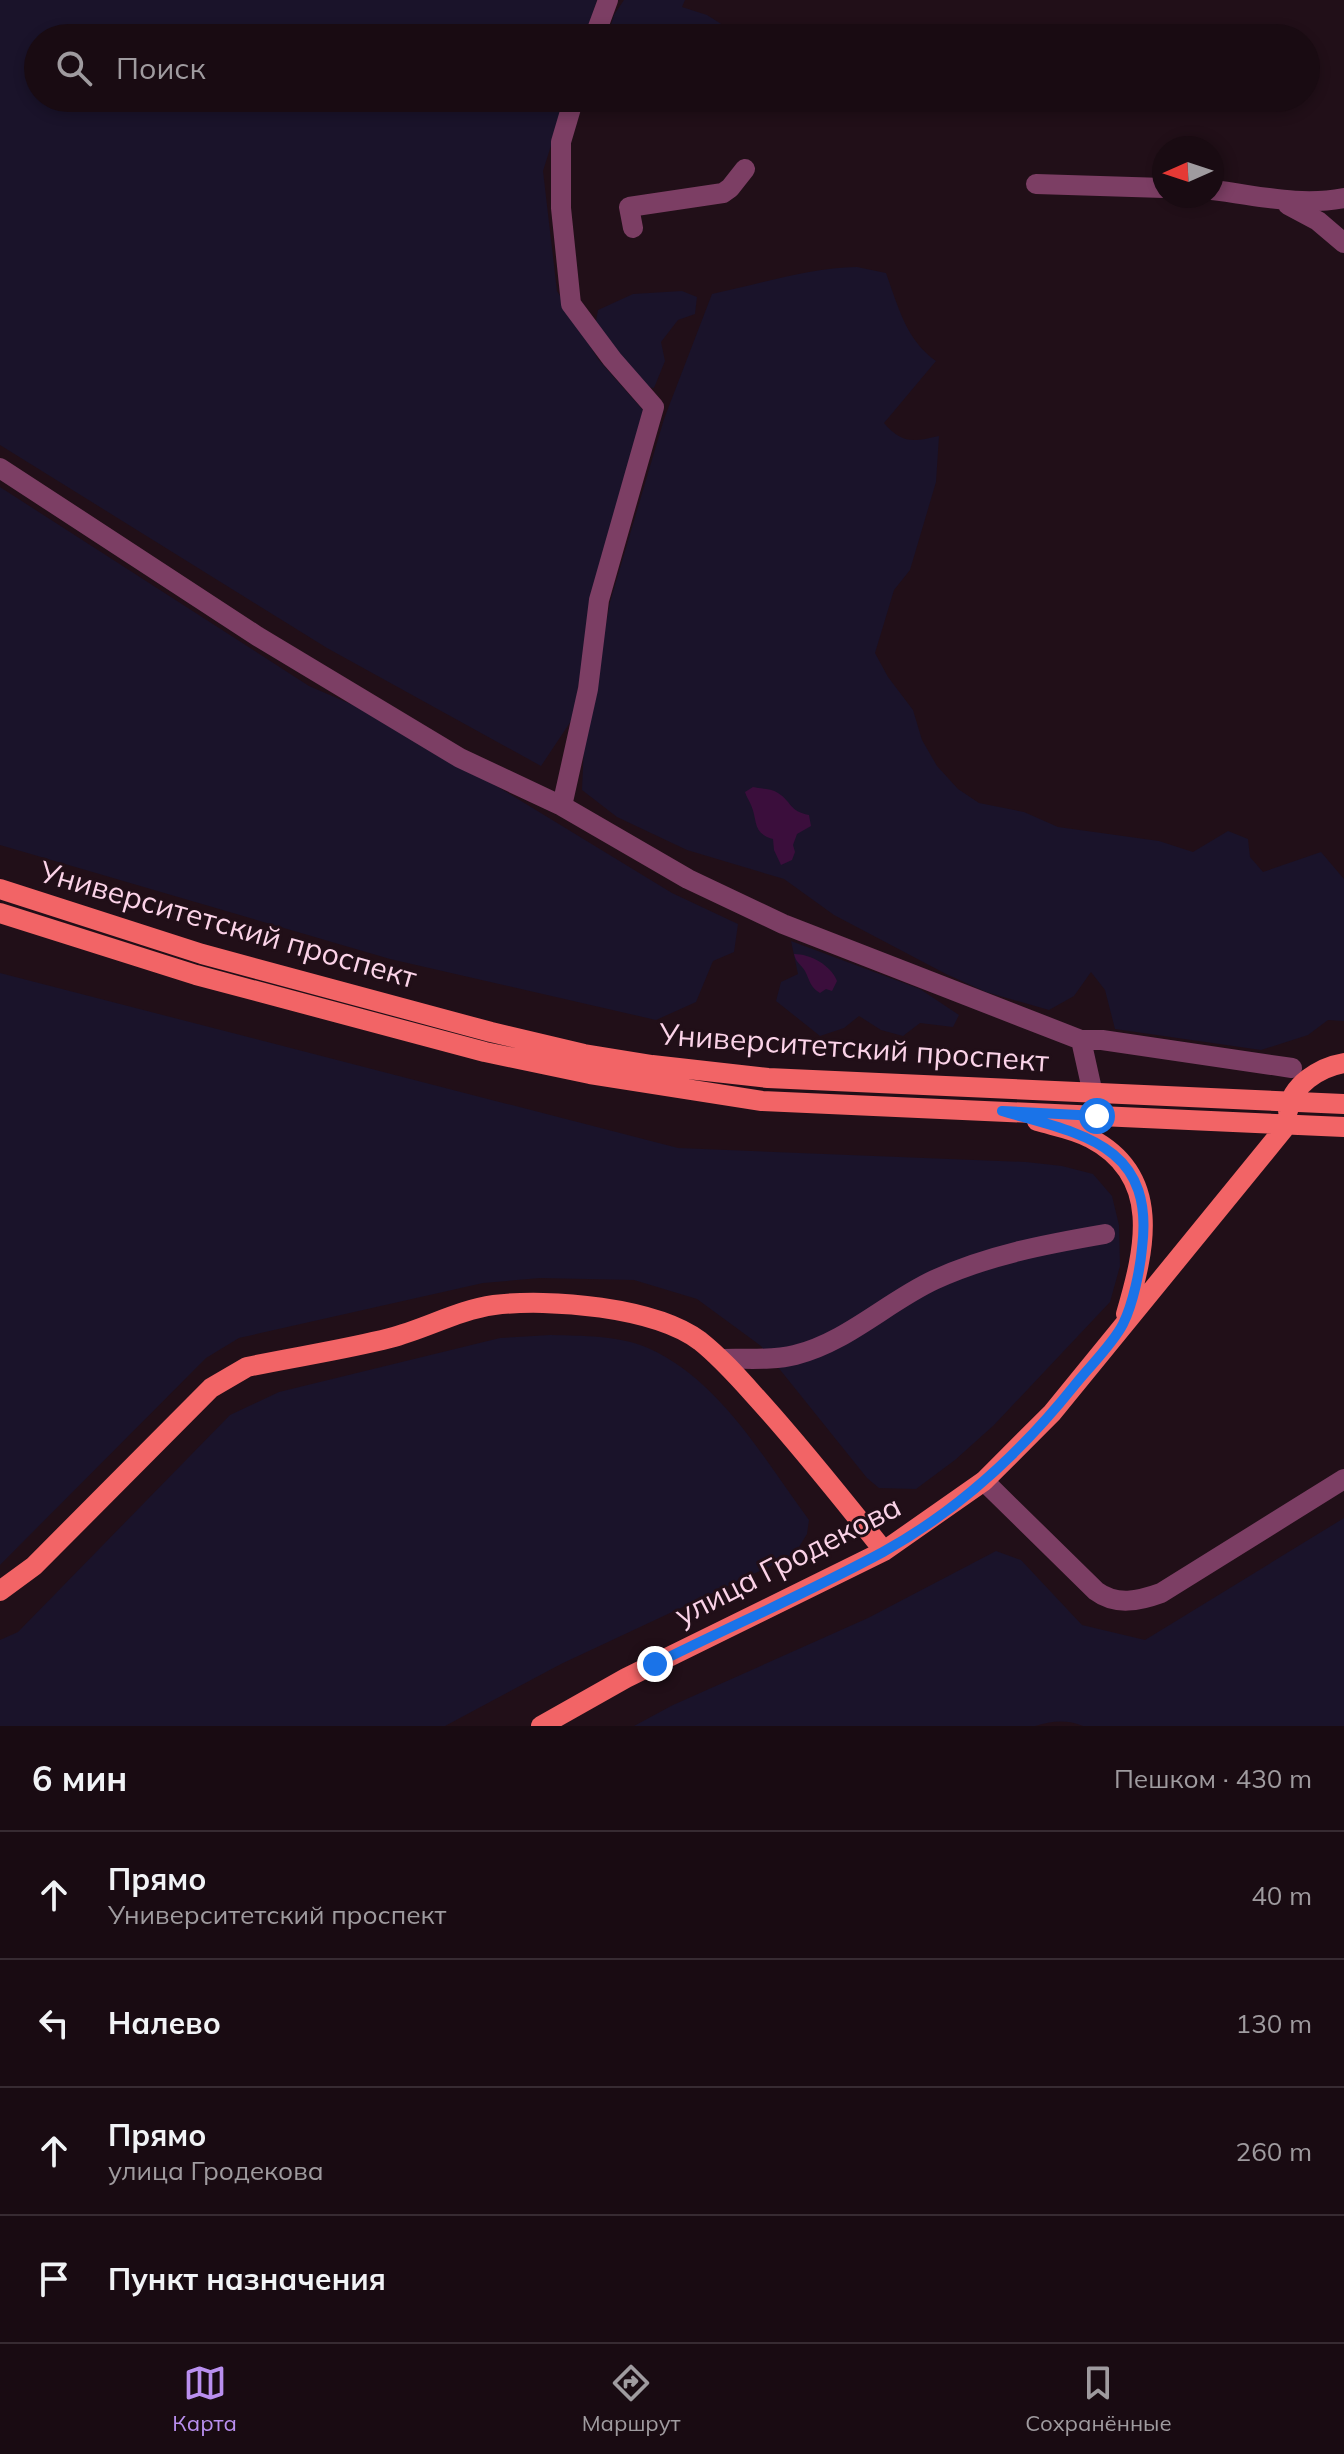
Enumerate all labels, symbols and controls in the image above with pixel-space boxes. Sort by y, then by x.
search box [24,24,1320,112]
icon: search [52,46,96,90]
text: Поиск [116,49,206,87]
north arrow [1152,136,1224,208]
street label: Университетский проспект [34,852,422,996]
street label: Университетский проспект [657,1014,1050,1080]
route start [1079,1098,1115,1134]
street label: улица Гродекова [668,1487,907,1633]
route end [637,1646,673,1682]
text: 6 мин [32,1757,127,1800]
text: Пешком · 430 m [1114,1762,1312,1795]
text: Прямо [108,1860,206,1898]
icon: ahead [32,1873,76,1917]
text: 40 m [1251,1879,1312,1912]
text: Университетский проспект [108,1898,446,1931]
icon: left [32,2001,76,2045]
text: Налево [108,2004,221,2042]
text: 130 m [1236,2007,1312,2040]
text: Прямо [108,2116,206,2154]
icon: ahead [32,2129,76,2173]
text: 260 m [1236,2135,1312,2168]
text: улица Гродекова [108,2154,324,2187]
icon: arrive [32,2257,76,2301]
text: Пункт назначения [108,2260,386,2298]
tab: Карта [172,2361,237,2437]
tab: Маршрут [582,2361,681,2437]
tab: Сохранённые [1025,2361,1172,2437]

